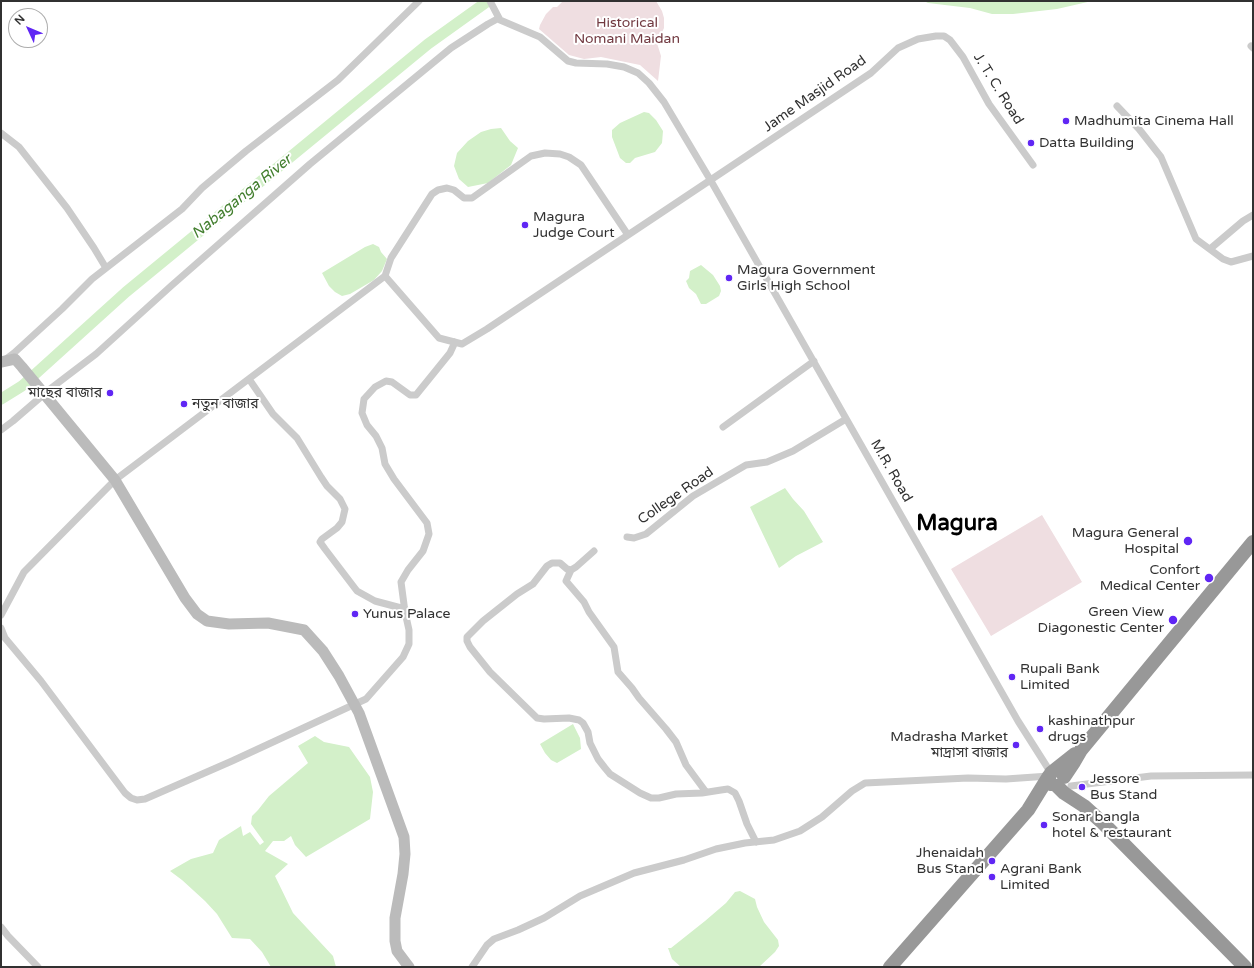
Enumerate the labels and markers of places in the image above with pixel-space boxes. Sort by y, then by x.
place label: Madhumita Cinema Hall [1074,113,1234,129]
marker: Madhumita Cinema Hall [1061,116,1071,126]
place label: Datta Building [1039,135,1134,151]
marker: Datta Building [1026,138,1036,148]
place label: Magura Judge Court [533,209,615,242]
marker: Magura Judge Court [520,220,530,230]
place label: Magura Government Girls High School [737,262,875,294]
marker: Magura Government Girls High School [724,273,734,283]
place label: মাছের বাজার [28,385,102,401]
marker: মাছের বাজার [105,388,115,398]
place label: নতুন বাজার [192,396,259,412]
marker: নতুন বাজার [179,399,189,409]
place label: Magura General Hospital [1072,525,1179,558]
marker: Magura General Hospital [1182,535,1194,547]
place label: Confort Medical Center [1100,562,1200,594]
marker: Confort Medical Center [1203,572,1215,584]
place label: Green View Diagonestic Center [1038,604,1164,636]
place label: Yunus Palace [363,606,450,622]
marker: Yunus Palace [350,609,360,619]
marker: Green View Diagonestic Center [1167,614,1179,626]
place label: Rupali Bank Limited [1020,661,1100,694]
marker: Rupali Bank Limited [1007,672,1017,682]
place label: kashinathpur drugs [1048,713,1135,746]
marker: kashinathpur drugs [1035,724,1045,734]
place label: Madrasha Market মাদ্রাসা বাজার [890,729,1008,762]
marker: Madrasha Market মাদ্রাসা বাজার [1011,740,1021,750]
place label: Jessore Bus Stand [1090,771,1157,804]
marker: Jessore Bus Stand [1077,782,1087,792]
place label: Sonar bangla hotel & restaurant [1052,809,1172,842]
marker: Sonar bangla hotel & restaurant [1039,820,1049,830]
place label: Jhenaidah Bus Stand [916,845,984,878]
marker: Jhenaidah Bus Stand [987,856,997,866]
place label: Agrani Bank Limited [1000,861,1082,894]
marker: Agrani Bank Limited [987,872,997,882]

